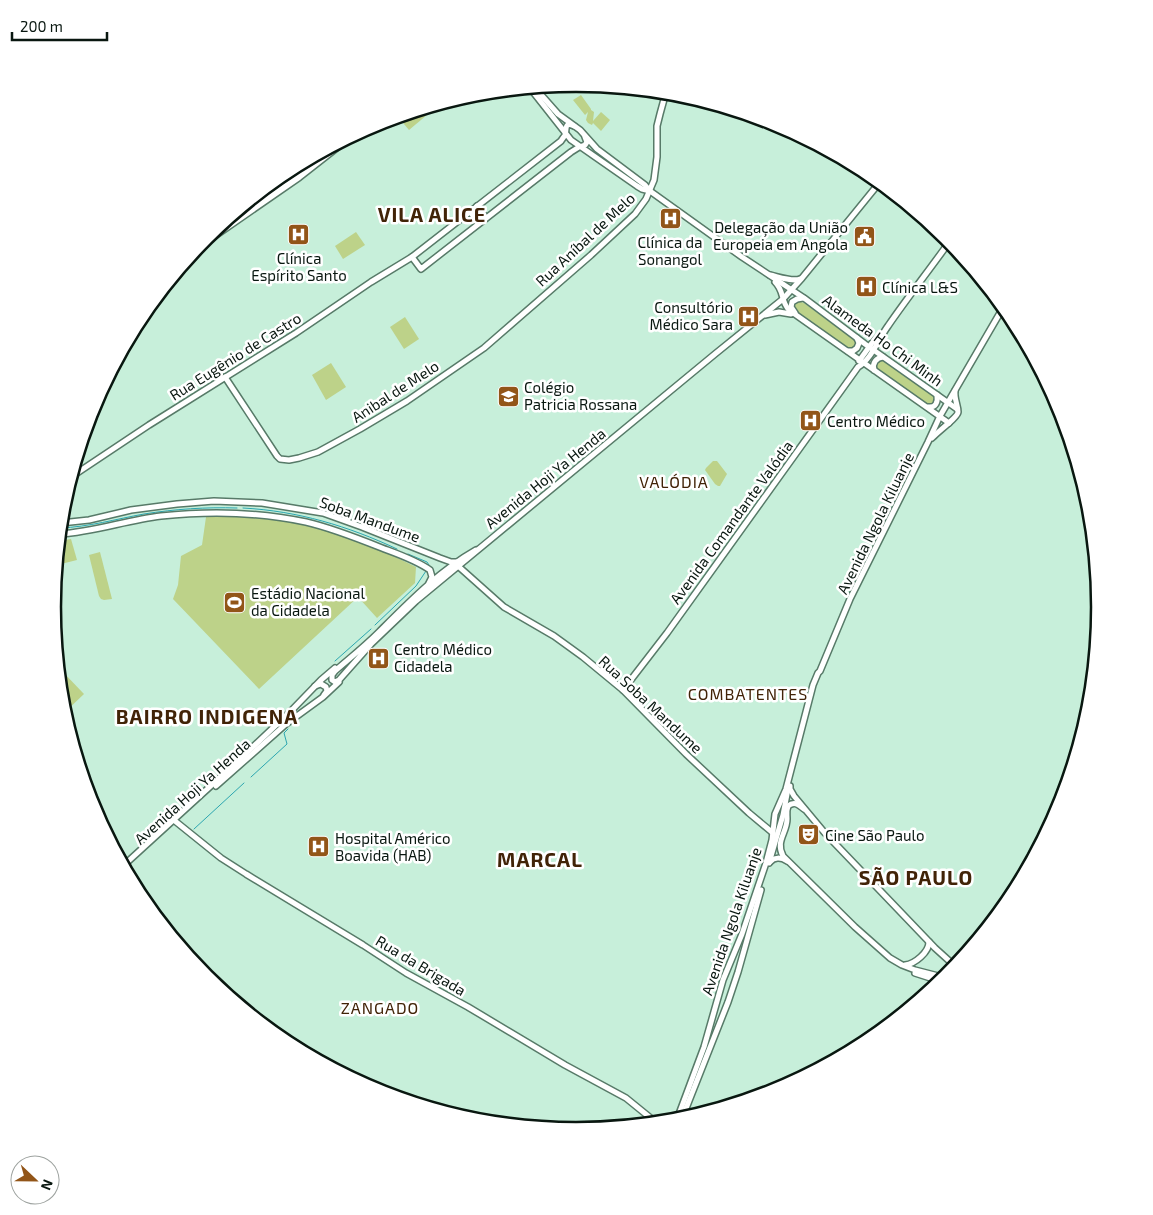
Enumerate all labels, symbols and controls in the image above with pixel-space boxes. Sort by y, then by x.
scale bar [12,10,108,42]
text: 200 m [20,17,63,35]
street label: Rua Aníbal de Melo [532,188,638,290]
district label: VILA ALICE [378,202,486,226]
hospital icon: Clínica da Sonangol [658,207,682,231]
place label: Delegação da União Europeia em Angola [713,218,848,253]
hospital icon: Clínica Espírito Santo [287,223,311,247]
public building icon: Delegação da União Europeia em Angola [852,224,876,248]
place label: Clínica da Sonangol [638,233,702,268]
place label: Clínica Espírito Santo [251,249,347,284]
hospital icon: Clínica L&S [854,275,878,299]
place label: Clínica L&S [882,278,958,296]
street label: Alameda Ho Chi Minh [819,290,947,390]
place label: Consultório Médico Sara [649,298,733,333]
hospital icon: Consultório Médico Sara [737,304,761,328]
street label: Rua Eugênio de Castro [166,308,304,404]
street label: Anibal de Melo [348,356,442,426]
place label: Colégio Patricia Rossana [524,378,637,413]
school or university icon: Colégio Patricia Rossana [496,384,520,408]
hospital icon: Centro Médico [799,409,823,433]
place label: Centro Médico [827,412,925,430]
street label: Avenida Hoji Ya Henda [481,424,609,533]
street label: Avenida Comandante Valódia [666,437,796,607]
street label: Avenida Ngola Kiluanje [833,449,918,597]
district label: VALÓDIA [639,472,709,491]
street label: Soba Mandume [317,492,423,546]
place label: Estádio Nacional da Cidadela [251,584,365,619]
sports icon: Estádio Nacional da Cidadela [223,590,247,614]
place label: Centro Médico Cidadela [394,640,492,675]
hospital icon: Centro Médico Cidadela [366,646,390,670]
street label: Rua Soba Mandume [596,651,706,757]
district label: COMBATENTES [688,684,808,703]
district label: BAIRRO INDIGENA [116,704,298,728]
street label: Avenida Hoji Ya Henda [130,734,254,848]
theatre icon: Cine São Paulo [797,823,821,847]
place label: Cine São Paulo [825,826,924,844]
place label: Hospital Américo Boavida (HAB) [335,829,451,864]
hospital icon: Hospital Américo Boavida (HAB) [307,835,331,859]
street label: Avenida Ngola Kiluanje [697,845,766,998]
district label: MARCAL [497,847,583,871]
district label: SÃO PAULO [859,865,973,889]
street label: Rua da Brigada [373,931,469,999]
district label: ZANGADO [341,998,419,1017]
north arrow [10,1155,60,1205]
text: N [38,1177,57,1193]

